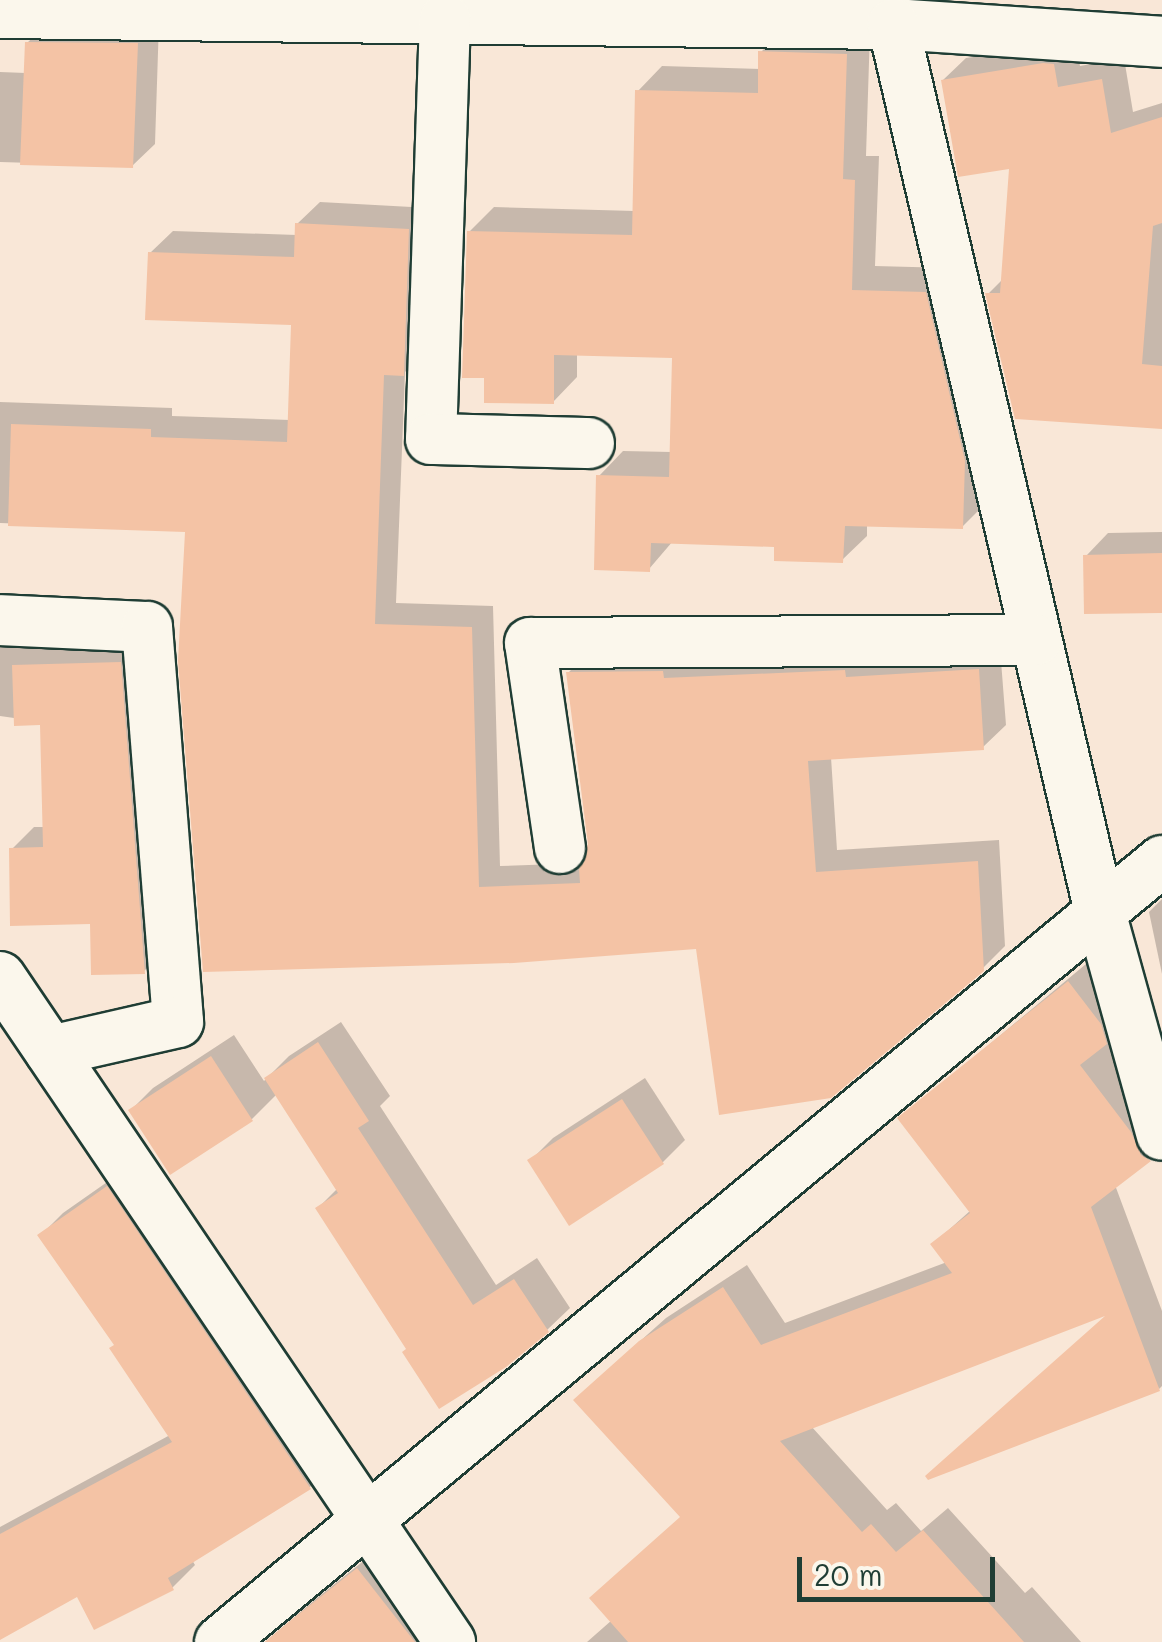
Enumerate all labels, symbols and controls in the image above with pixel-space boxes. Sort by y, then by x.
scale bar [802,1537,1000,1599]
text: 20 m [814,1554,883,1594]

